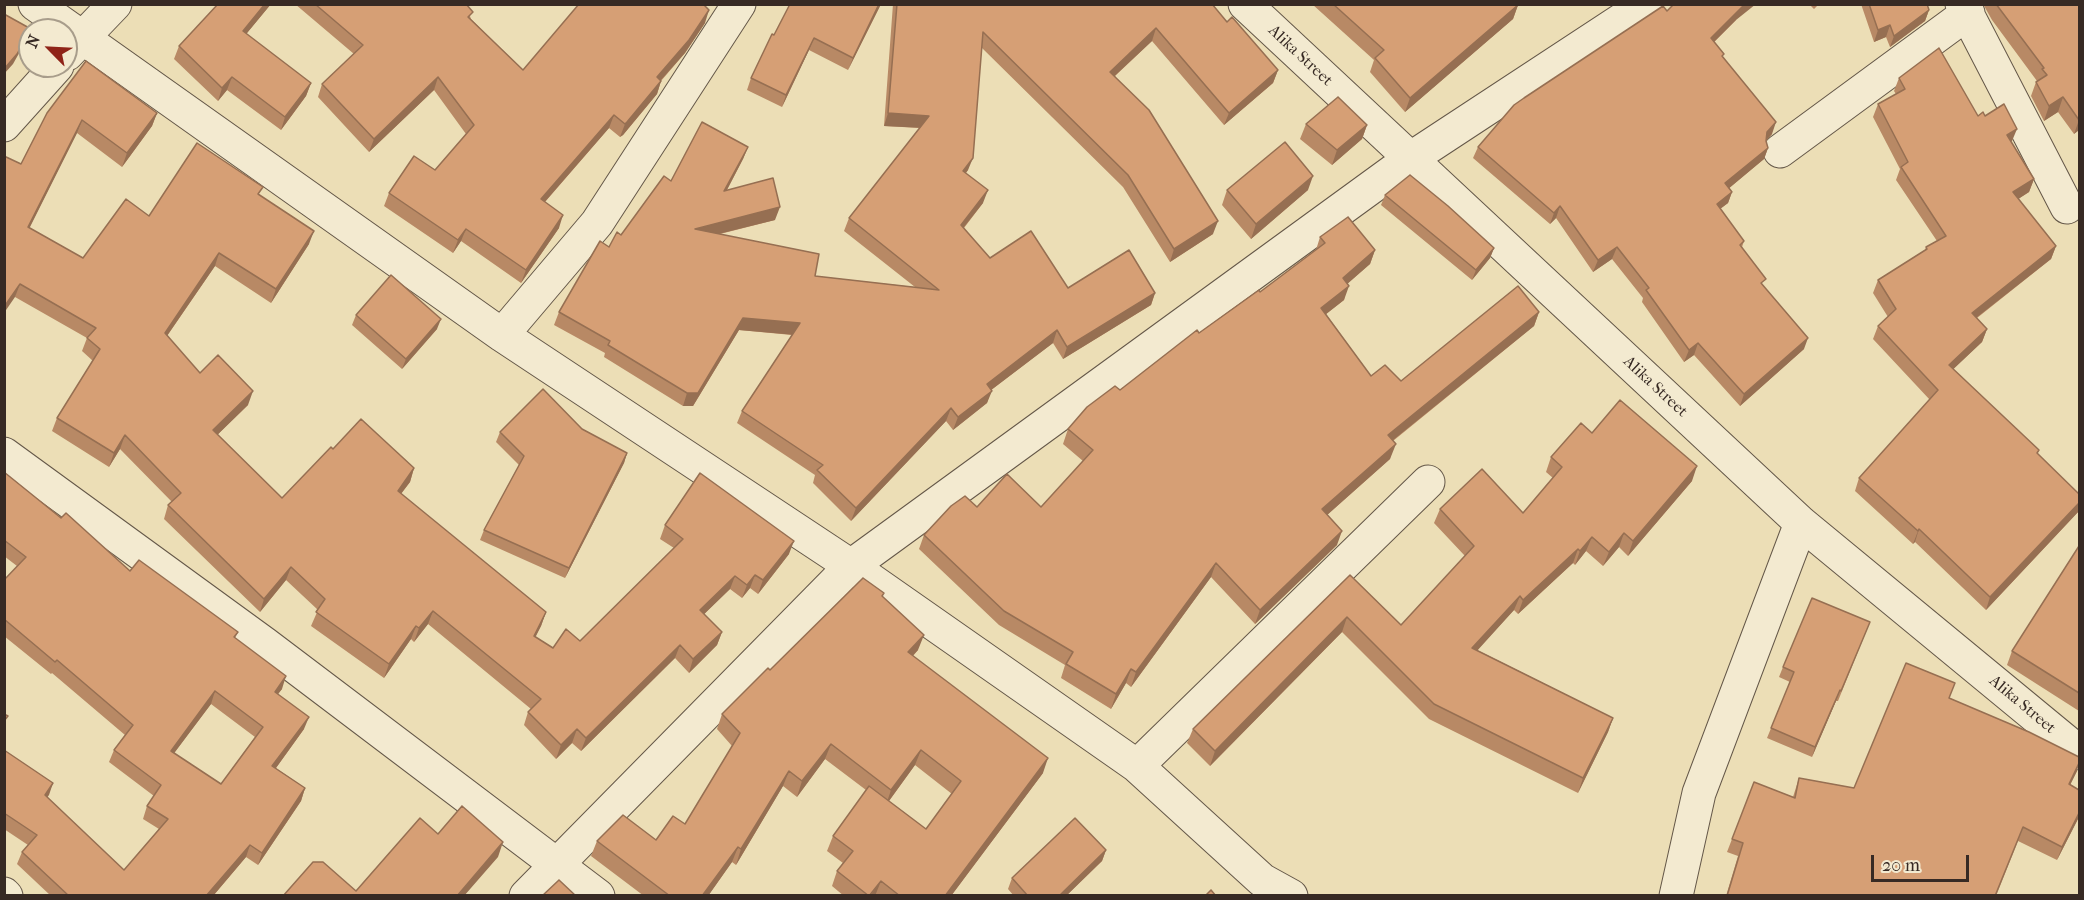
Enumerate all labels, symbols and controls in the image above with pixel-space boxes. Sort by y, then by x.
north arrow [18,18,78,78]
street label: Alika Street [1264,21,1336,91]
text: N [22,32,44,51]
street label: Alika Street [1619,352,1691,422]
street label: Alika Street [1985,672,2059,738]
scale bar [1874,843,1972,881]
text: 20 m [1882,855,1920,876]

